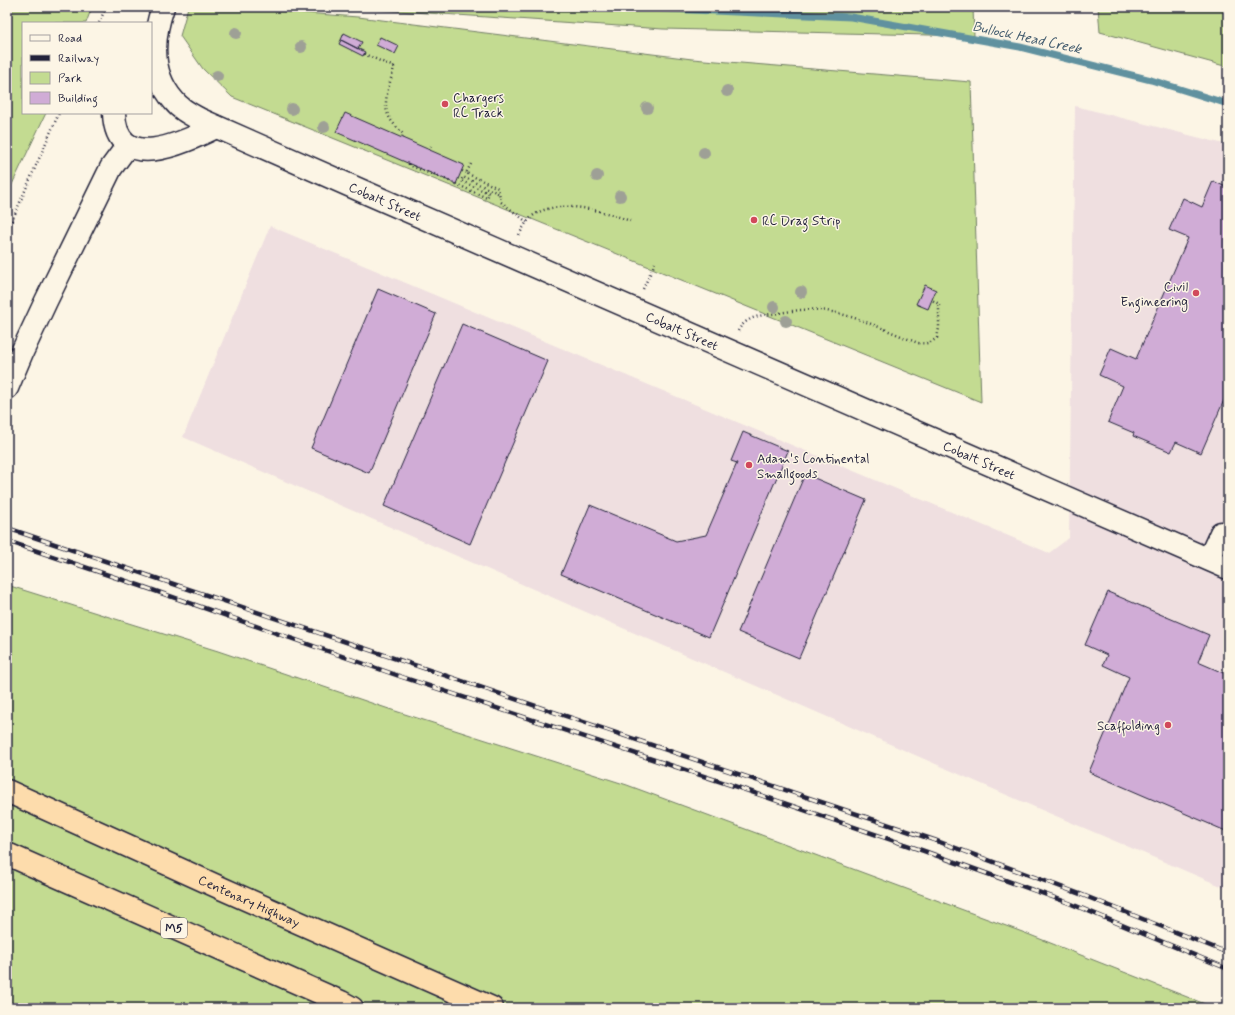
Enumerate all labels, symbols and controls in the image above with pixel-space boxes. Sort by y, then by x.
water label: Bullock Head Creek [971,18,1084,59]
legend [22,22,152,114]
text: Road [58,31,82,47]
text: Railway [58,51,100,67]
text: Park [58,71,82,87]
place label: Chargers RC Track [453,90,504,122]
text: Building [58,91,98,108]
marker: Chargers RC Track [440,99,450,109]
street label: Cobalt Street [346,179,424,226]
place label: RC Drag Strip [762,213,840,232]
marker: RC Drag Strip [749,215,759,225]
place label: Civil Engineering [1120,279,1188,313]
marker: Civil Engineering [1191,288,1201,298]
street label: Cobalt Street [643,309,721,355]
street label: Cobalt Street [940,438,1018,484]
place label: Adam's Continental Smallgoods [757,451,869,485]
marker: Adam's Continental Smallgoods [744,460,754,470]
place label: Scaffolding [1097,718,1160,737]
marker: Scaffolding [1163,720,1173,730]
street label: Centenary Highway [195,872,303,932]
road number: M5 [161,918,187,938]

